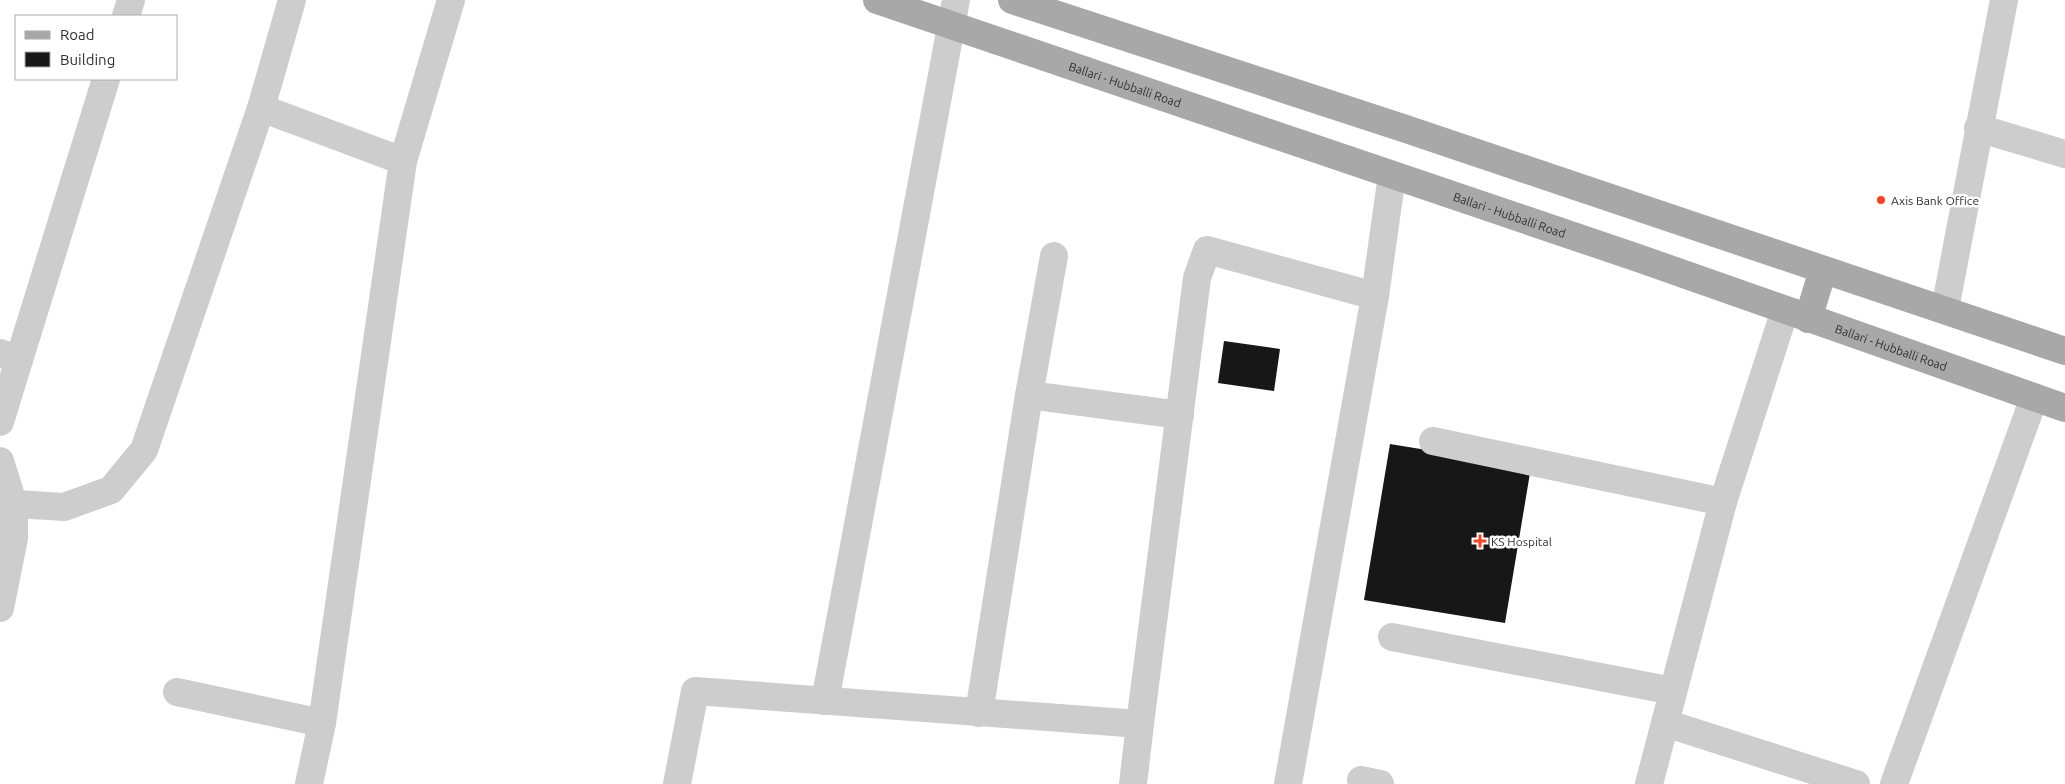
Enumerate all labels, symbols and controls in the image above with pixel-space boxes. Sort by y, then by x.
legend [15,15,178,80]
text: Road [60,26,95,43]
text: Building [60,51,115,68]
street label: Ballari - Hubballi Road [1067,59,1183,109]
street label: Ballari - Hubballi Road [1452,189,1568,240]
marker: Axis Bank Office [1875,194,1887,206]
place label: Axis Bank Office [1891,194,1979,207]
street label: Ballari - Hubballi Road [1834,321,1949,373]
marker: KS Hospital [1473,534,1487,548]
place label: KS Hospital [1491,535,1552,548]

